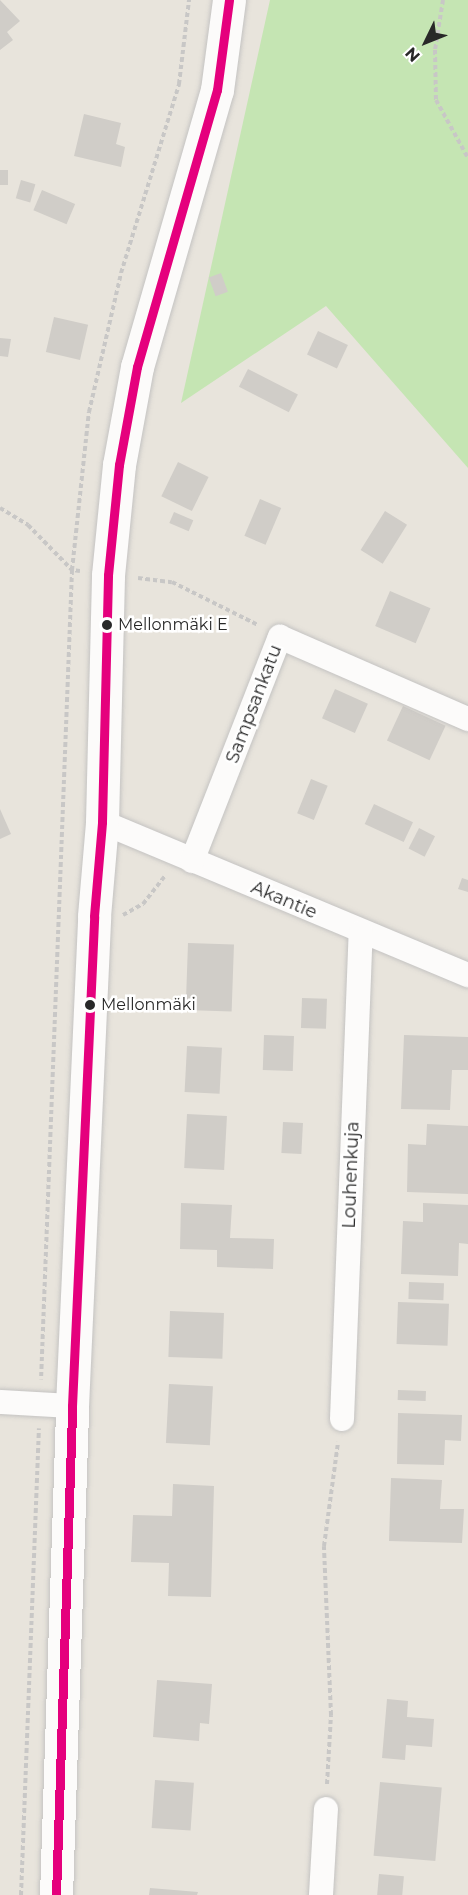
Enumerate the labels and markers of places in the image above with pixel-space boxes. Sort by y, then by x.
place label: Mellonmäki E [118,615,228,635]
marker: Mellonmäki E [101,619,113,631]
place label: Mellonmäki [101,995,196,1015]
marker: Mellonmäki [84,999,96,1011]

